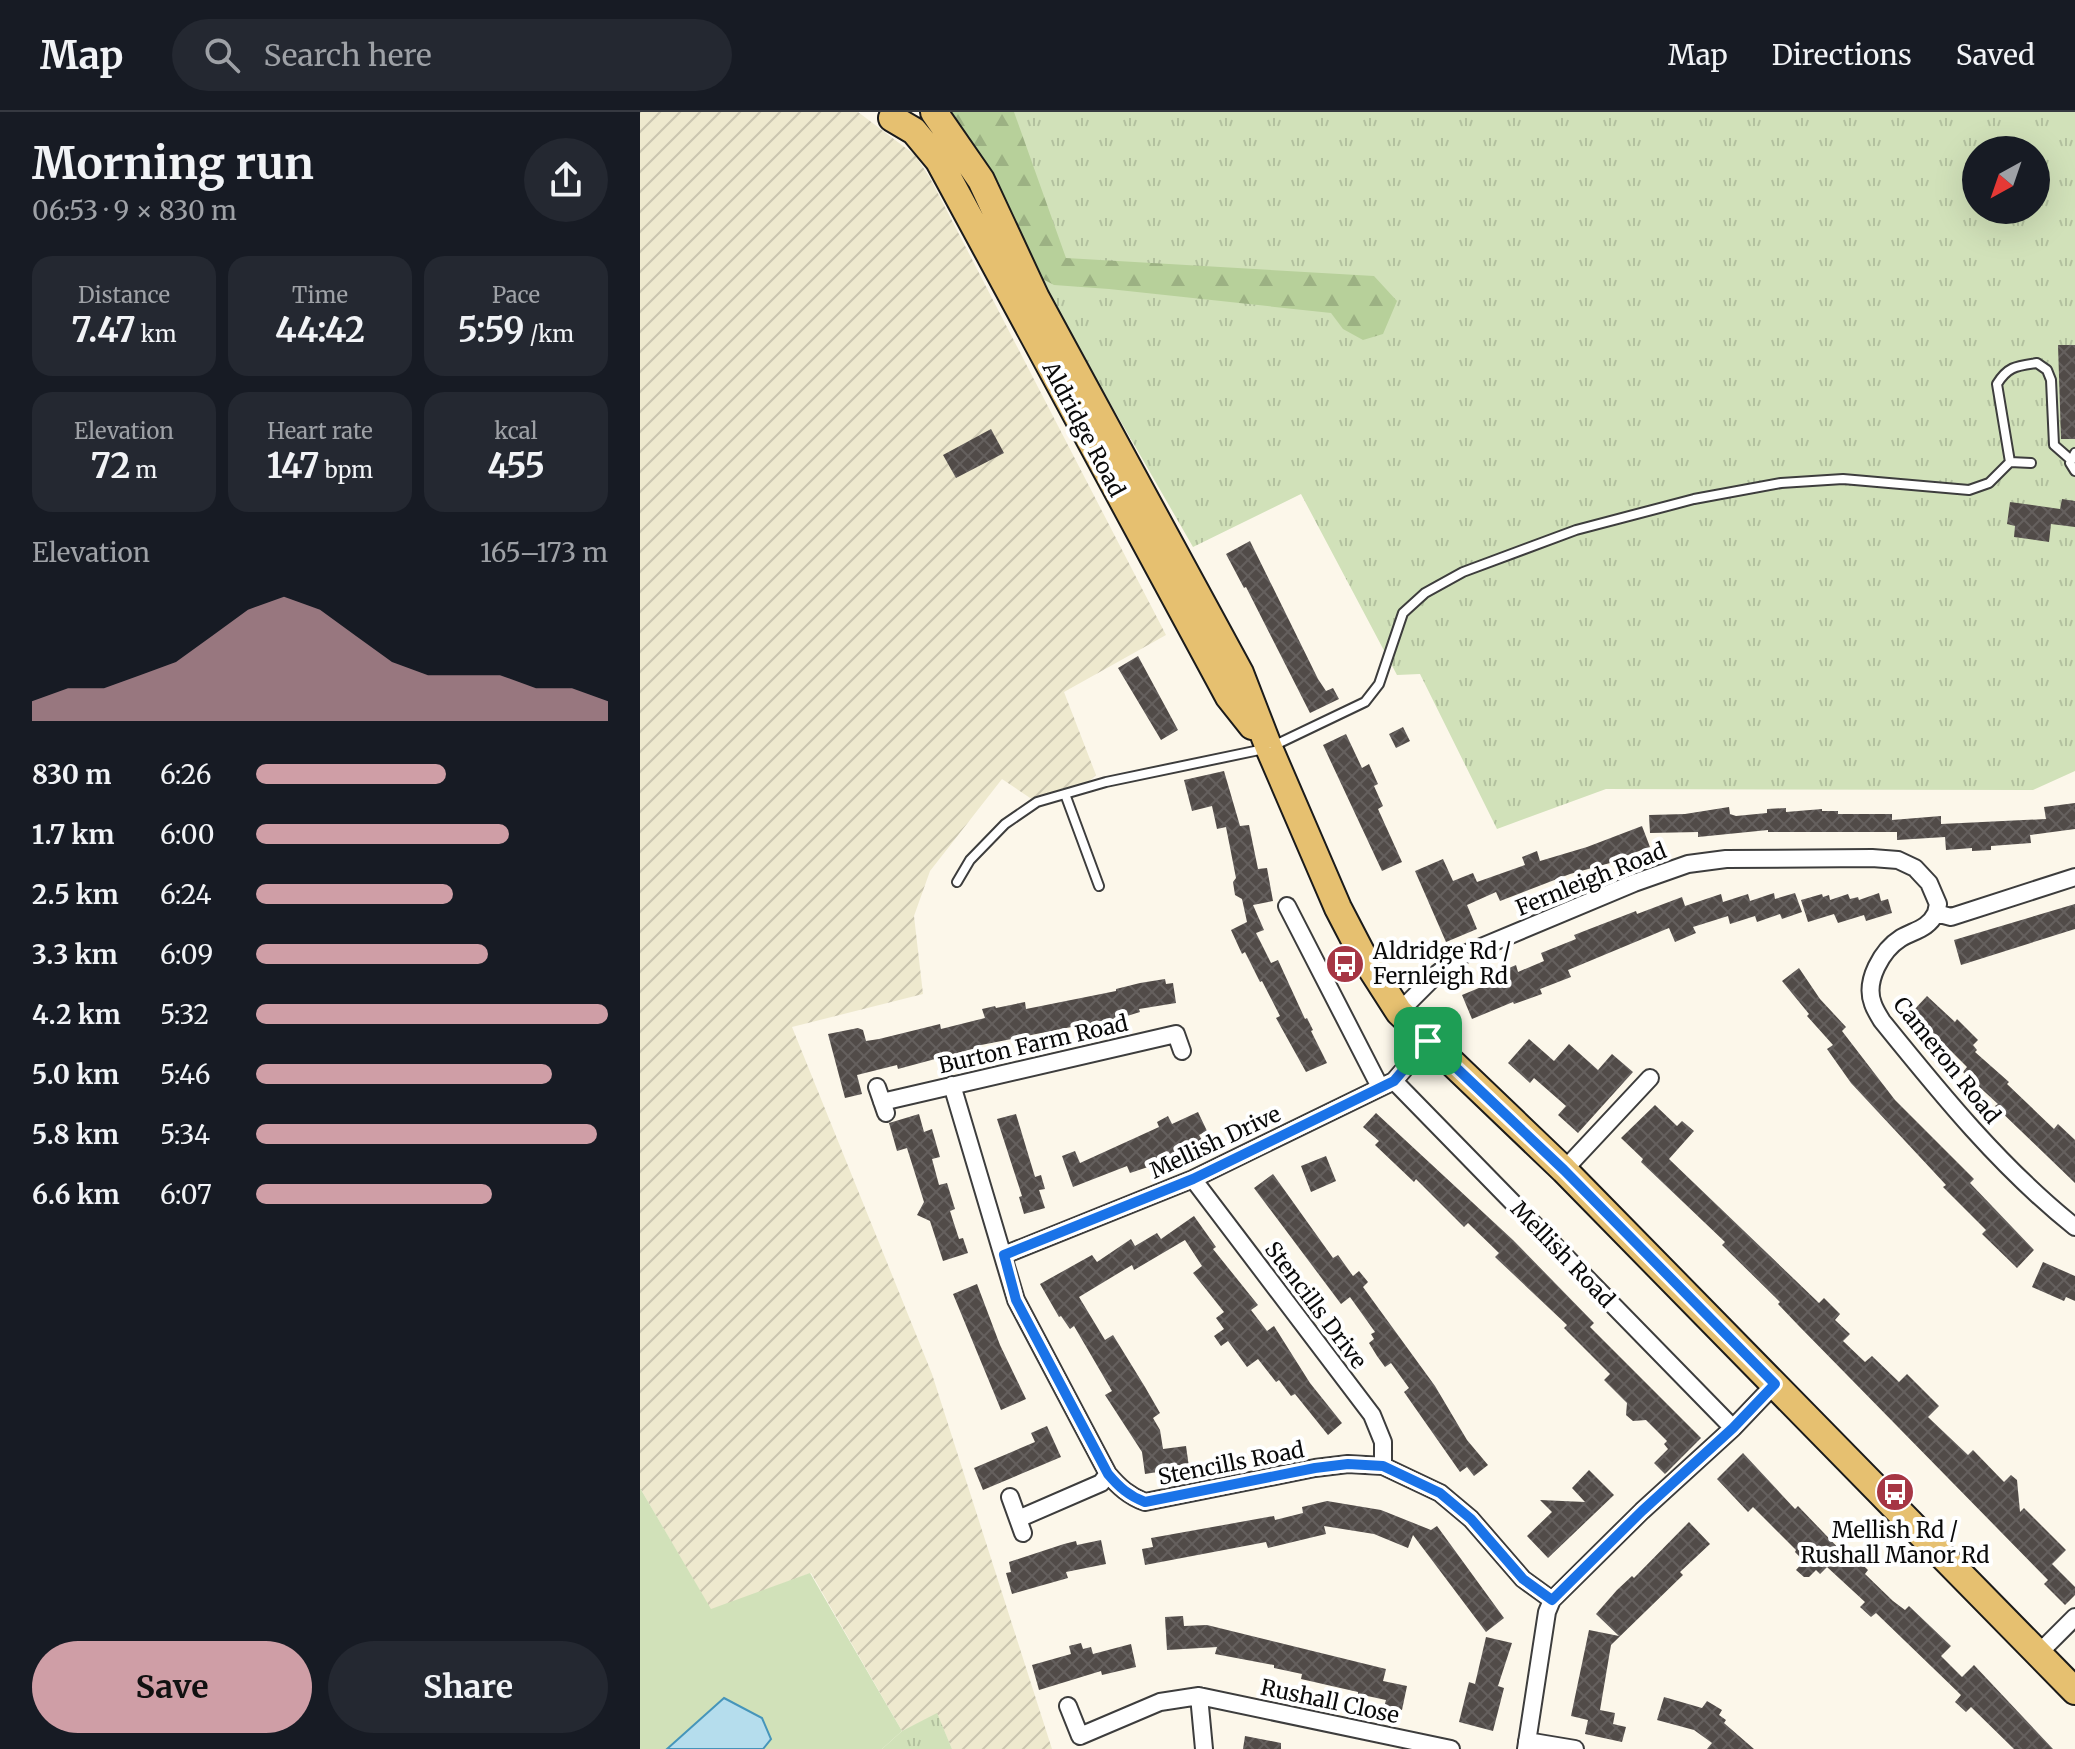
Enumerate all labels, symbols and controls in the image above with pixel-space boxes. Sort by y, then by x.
search box [172,19,732,91]
text: Map [40,32,124,79]
icon: search [200,33,244,77]
text: Search here [264,36,432,74]
text: Map [1668,37,1728,73]
text: Directions [1772,37,1912,73]
text: Saved [1956,37,2035,73]
text: Morning run [32,136,314,191]
north arrow [1962,136,2050,224]
map controls [1962,136,2050,224]
button: share [524,138,608,222]
text: 06:53 · 9 × 830 m [32,194,237,227]
text: Distance [78,281,170,309]
text: Time [292,281,348,309]
text: Pace [492,281,540,309]
text: 7.47 [71,309,136,351]
text: 44:42 [275,309,365,351]
text: 5:59 [458,309,525,351]
text: km [136,320,177,348]
text: /km [525,320,574,348]
street label: Aldridge Road [1036,356,1131,501]
text: Elevation [74,417,174,445]
text: Heart rate [267,417,373,445]
text: kcal [494,417,538,445]
text: 72 [91,445,130,487]
text: 147 [267,445,319,487]
text: 455 [487,445,545,487]
text: m [130,456,157,484]
text: bpm [319,456,373,484]
text: Elevation [32,536,150,569]
text: 165–173 m [480,536,608,569]
text: 830 m [32,758,111,791]
text: 6:26 [160,758,211,791]
text: 1.7 km [32,818,114,851]
text: 6:00 [160,818,215,851]
street label: Fernleigh Road [1512,836,1670,922]
text: 2.5 km [32,878,119,911]
text: 6:24 [160,878,212,911]
place label: Aldridge Rd / Fernleigh Rd [1372,937,1511,990]
text: 3.3 km [32,938,118,971]
text: 6:09 [160,938,213,971]
bus stop icon: Aldridge Rd / Fernleigh Rd [1324,943,1366,985]
street label: Cameron Road [1887,991,2007,1129]
text: 4.2 km [32,998,121,1031]
text: 5:32 [160,998,209,1031]
pin [1394,1007,1462,1075]
street label: Burton Farm Road [935,1009,1131,1079]
icon: arrive [1406,1019,1450,1063]
text: 5.0 km [32,1058,119,1091]
text: 5:46 [160,1058,210,1091]
street label: Mellish Drive [1145,1100,1285,1184]
text: 5.8 km [32,1118,119,1151]
text: 5:34 [160,1118,210,1151]
text: 6.6 km [32,1178,120,1211]
text: 6:07 [160,1178,212,1211]
street label: Mellish Road [1505,1195,1621,1313]
street label: Stencills Drive [1259,1236,1373,1374]
street label: Stencills Road [1156,1435,1306,1491]
bus stop icon: Mellish Rd / Rushall Manor Rd [1874,1471,1916,1513]
place label: Mellish Rd / Rushall Manor Rd [1801,1516,1989,1569]
button: Save [32,1641,312,1733]
button: Share [328,1641,608,1733]
street label: Rushall Close [1258,1673,1402,1729]

